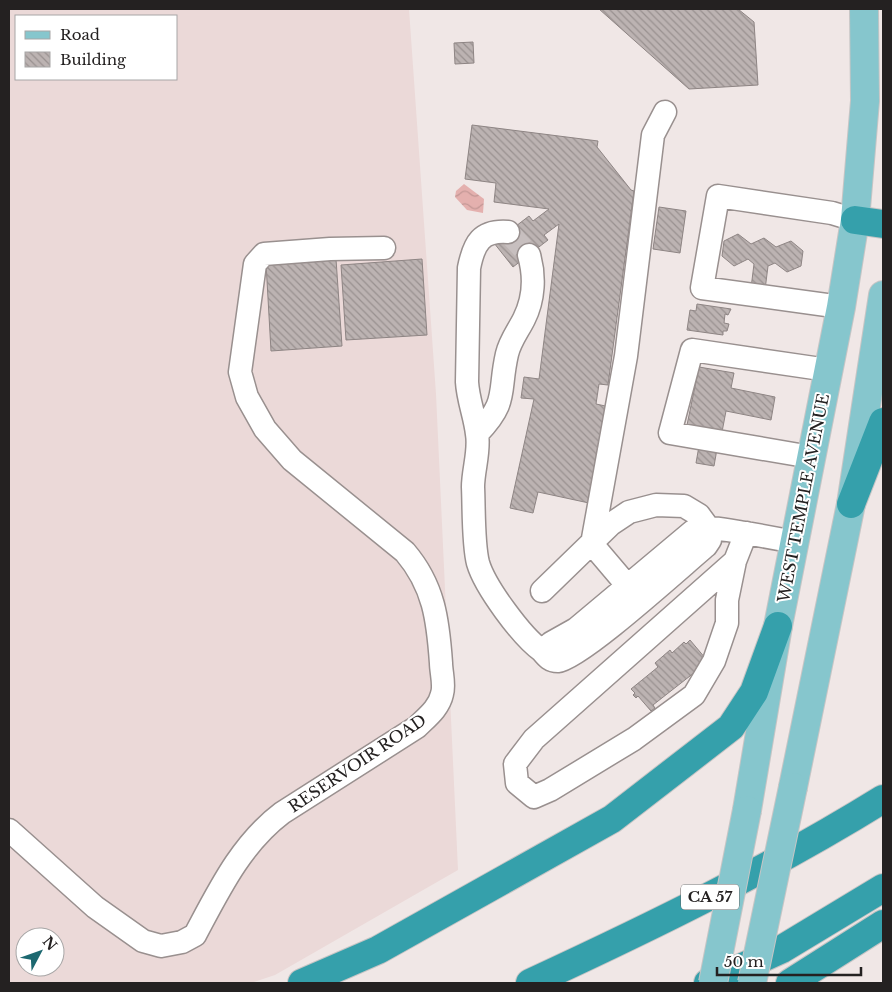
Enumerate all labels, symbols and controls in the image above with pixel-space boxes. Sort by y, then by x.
legend [15,15,178,80]
text: Road [60,25,100,44]
text: Building [60,50,127,69]
street label: WEST TEMPLE AVENUE [773,392,833,605]
street label: RESERVOIR ROAD [284,709,430,817]
road number: CA 57 [681,884,739,910]
north arrow [15,927,65,977]
text: N [39,933,61,954]
scale bar [717,944,861,976]
text: 50 m [724,952,764,971]

